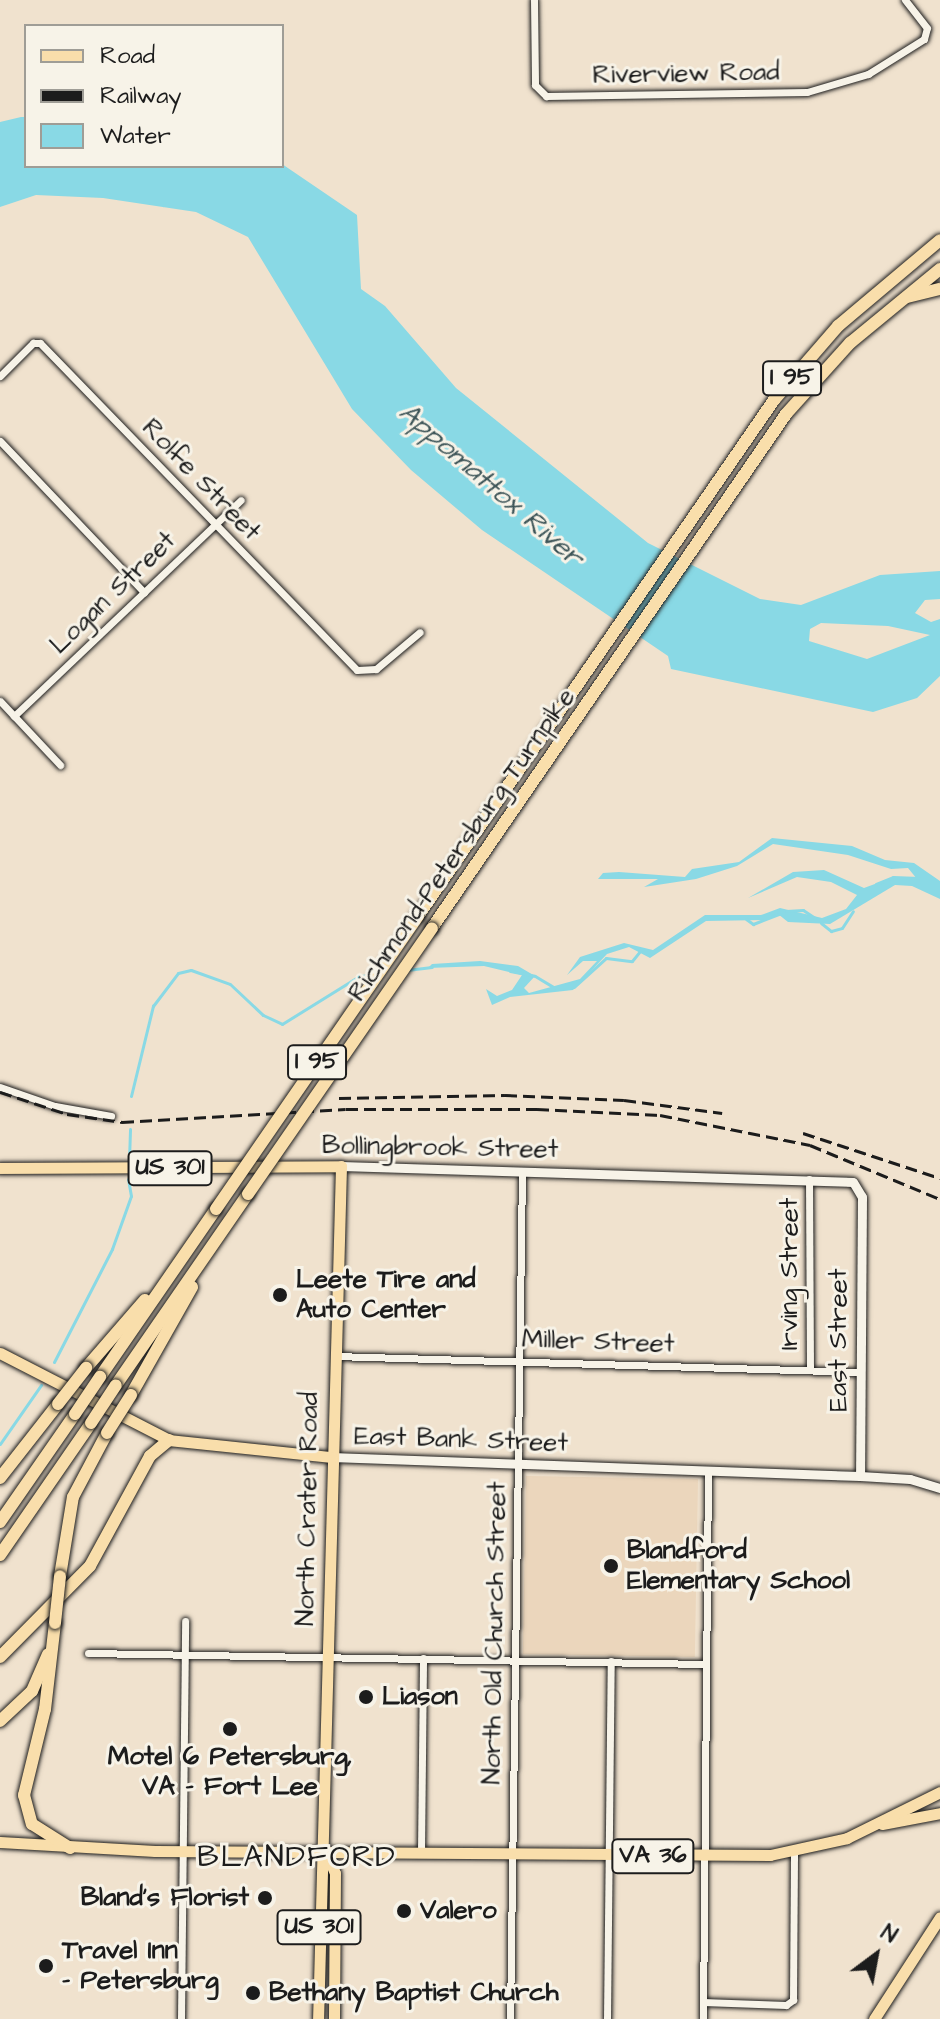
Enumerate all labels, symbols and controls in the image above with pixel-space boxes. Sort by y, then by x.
legend [24,24,284,168]
text: Road [100,39,155,73]
street label: Riverview Road [592,57,780,91]
text: Railway [100,79,182,113]
text: Water [100,119,171,153]
road number: I 95 [762,358,822,398]
water label: Appomattox River [392,396,590,574]
street label: Rolfe Street [135,413,267,547]
street label: Logan Street [44,525,182,661]
street label: Richmond-Petersburg Turnpike [342,683,582,1007]
road number: I 95 [287,1042,347,1082]
street label: Bollingbrook Street [322,1130,558,1166]
road number: US 301 [126,1148,214,1188]
street label: Irving Street [774,1198,806,1350]
place label: Leete Tire and Auto Center [296,1264,476,1326]
street label: East Street [823,1269,855,1411]
marker: Leete Tire and Auto Center [271,1286,289,1304]
street label: Miller Street [521,1324,675,1360]
street label: North Crater Road [290,1392,326,1626]
street label: East Bank Street [354,1421,568,1459]
street label: North Old Church Street [477,1481,513,1785]
place label: Blandford Elementary School [627,1535,850,1596]
marker: Blandford Elementary School [602,1557,620,1575]
place label: Liason [382,1681,458,1713]
marker: Liason [357,1688,375,1706]
marker: Motel 6 Petersburg, VA - Fort Lee [221,1720,239,1738]
place label: Motel 6 Petersburg, VA - Fort Lee [108,1741,352,1802]
road number: VA 36 [611,1836,695,1876]
district label: BLANDFORD [197,1839,397,1875]
place label: Bland's Florist [81,1882,249,1914]
marker: Bland's Florist [256,1889,274,1907]
place label: Valero [420,1895,497,1927]
marker: Valero [395,1902,413,1920]
road number: US 301 [275,1907,363,1947]
north arrow [836,1915,916,1995]
text: N [875,1917,903,1951]
place label: Travel Inn - Petersburg [62,1935,219,1996]
marker: Travel Inn - Petersburg [37,1957,55,1975]
place label: Bethany Baptist Church [269,1977,559,2009]
marker: Bethany Baptist Church [244,1984,262,2002]

